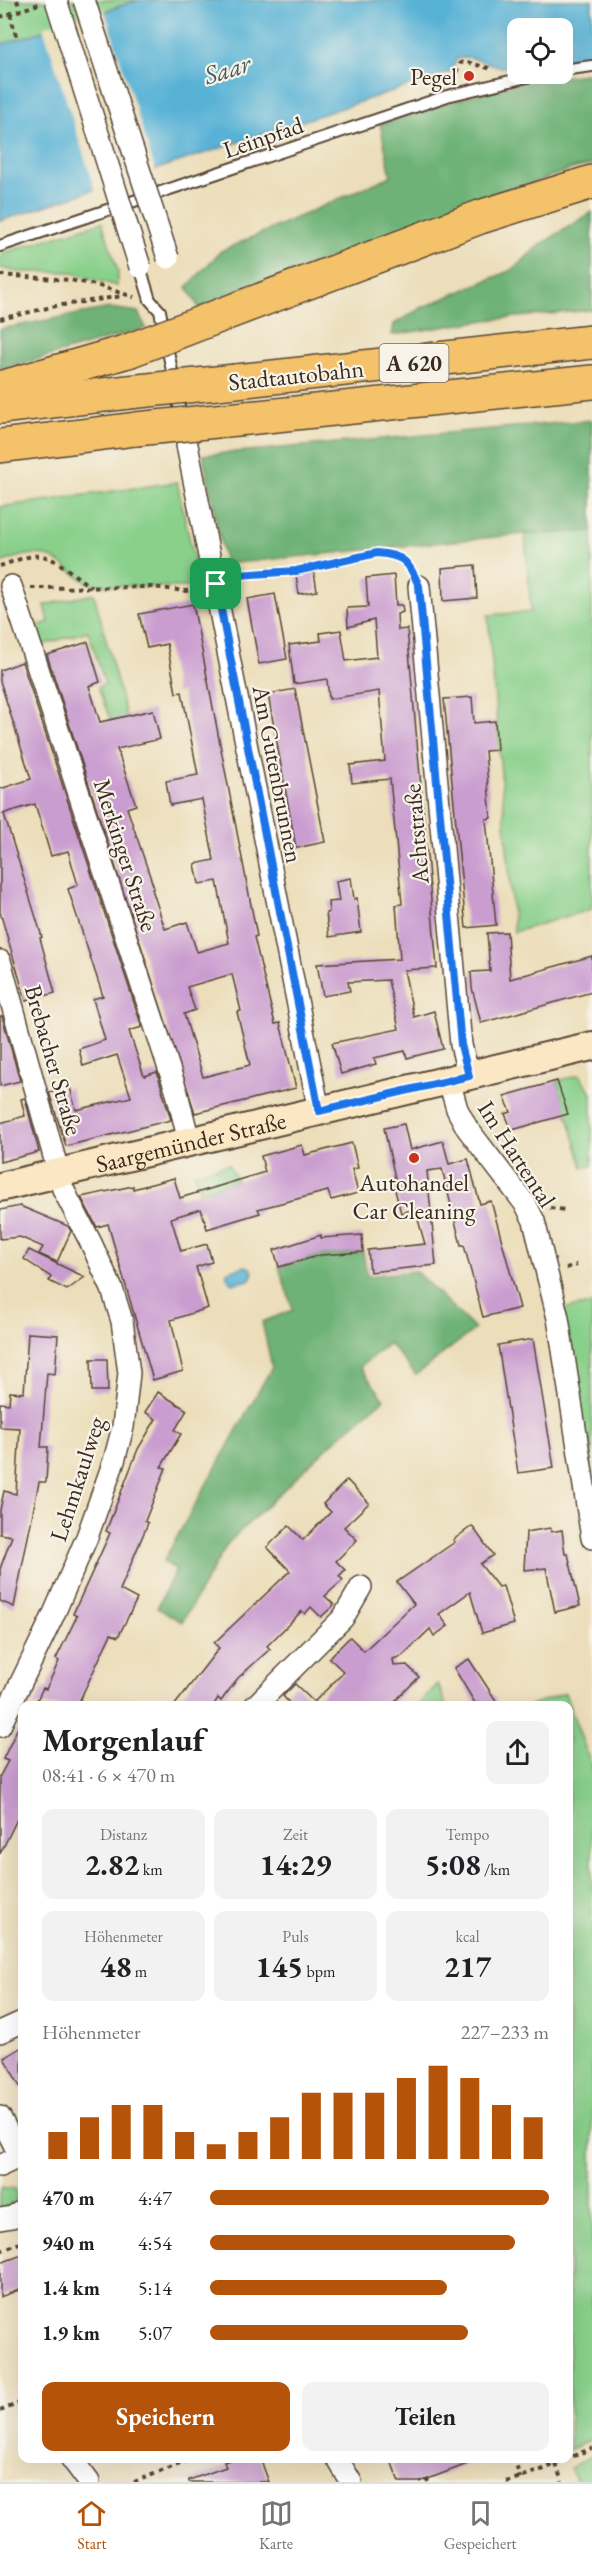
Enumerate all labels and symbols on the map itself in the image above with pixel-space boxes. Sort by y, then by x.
water label: Saar [199,46,256,92]
place label: Pegel [410,61,457,92]
marker: Pegel [462,69,476,83]
street label: Leinpfad [219,109,308,165]
road number: A 620 [380,344,448,382]
street label: Stadtautobahn [227,352,366,398]
pin [190,558,241,609]
street label: Am Gutenbrunnen [245,682,310,866]
street label: Merkinger Straße [87,775,165,935]
street label: Achtstraße [396,783,436,886]
street label: Brebacher Straße [18,981,90,1139]
street label: Im Hartental [471,1095,563,1213]
street label: Saargemünder Straße [93,1104,289,1179]
marker: Autohandel Car Cleaning [407,1151,421,1165]
place label: Autohandel Car Cleaning [353,1167,476,1226]
street label: Lehmkaulweg [42,1412,112,1545]

